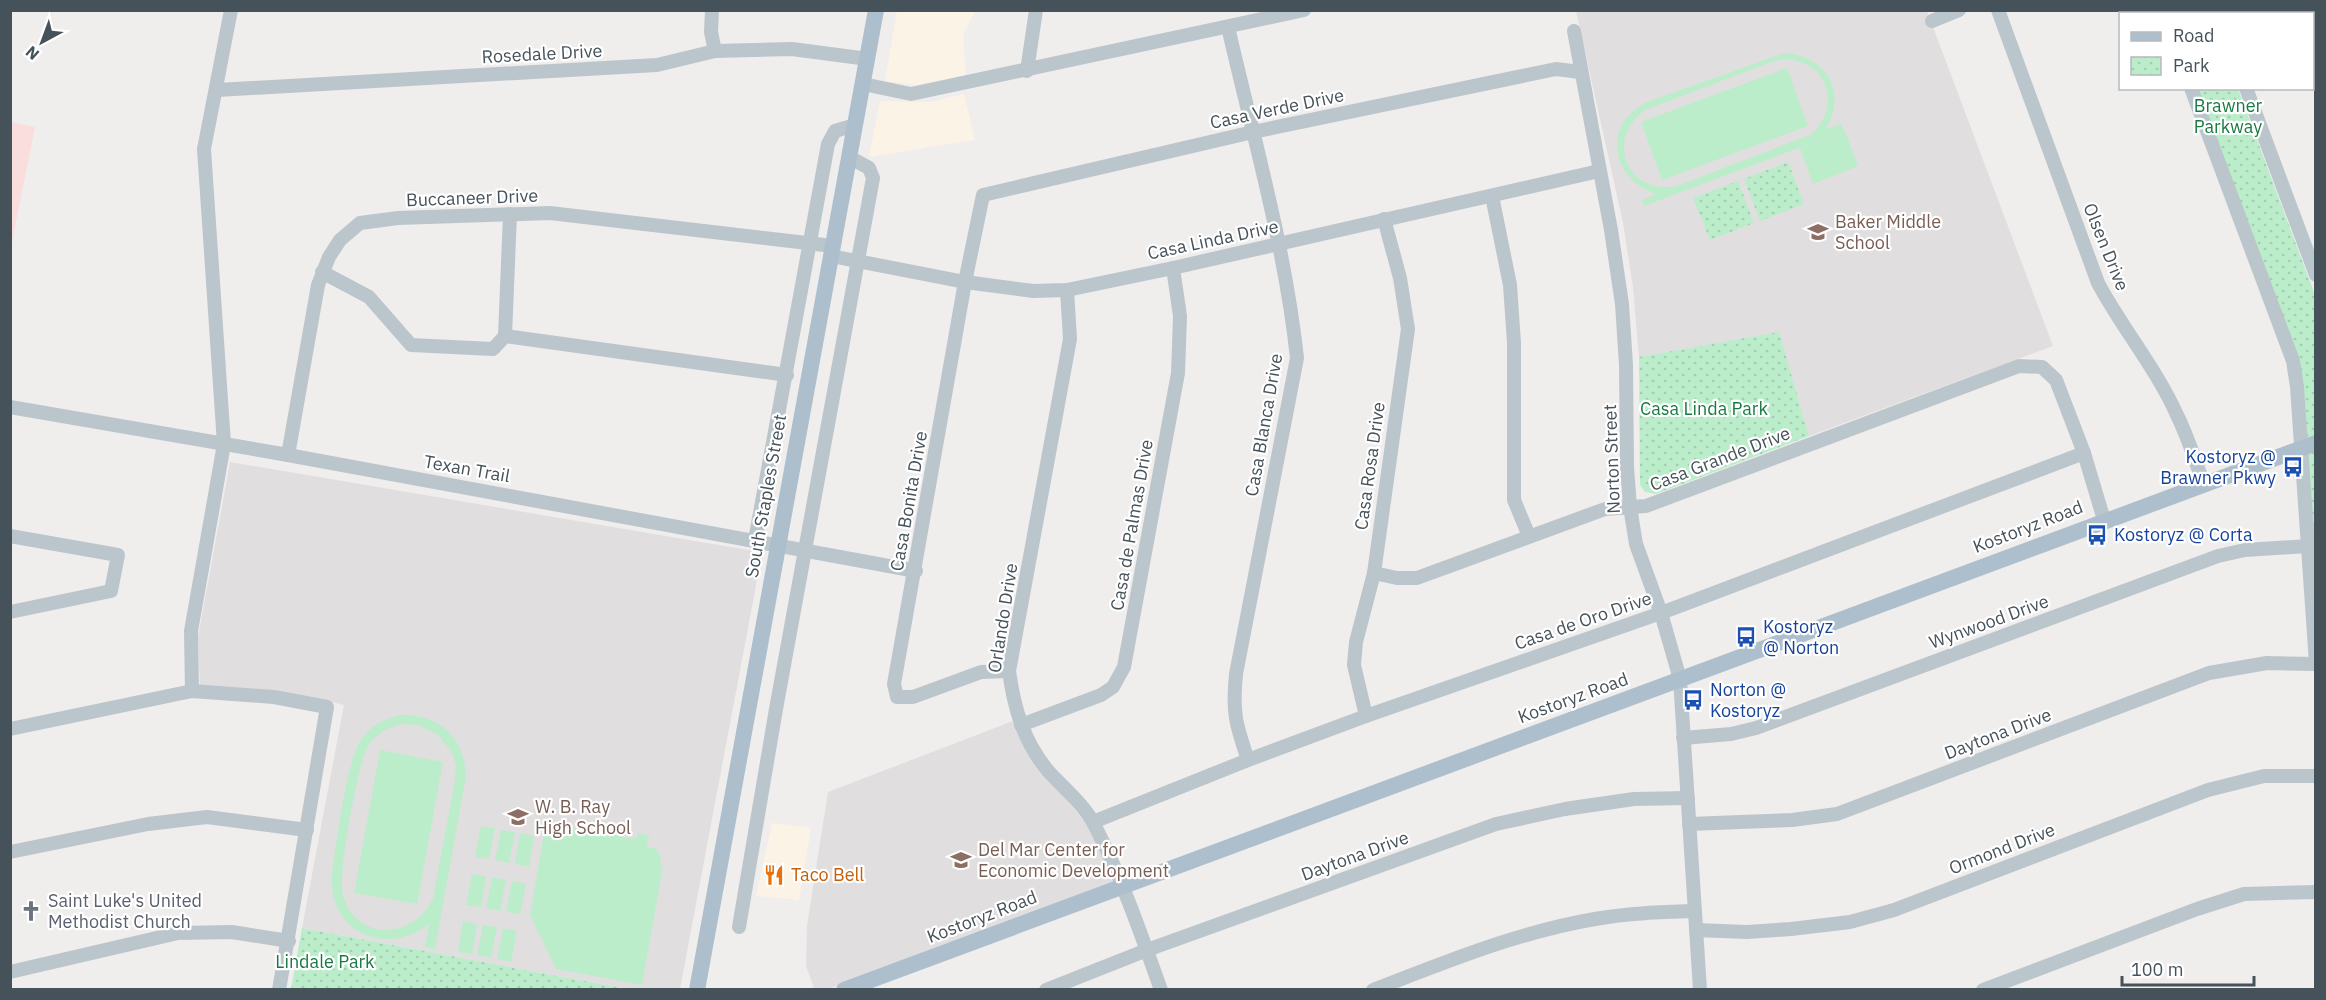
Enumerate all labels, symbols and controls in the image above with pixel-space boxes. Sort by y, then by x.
north arrow [12,12,72,72]
legend [2119,12,2314,90]
text: Road [2173,24,2214,47]
street label: Rosedale Drive [481,39,603,68]
text: N [21,42,43,65]
text: Park [2173,54,2210,77]
street label: Casa Verde Drive [1208,83,1346,134]
park label: Brawner Parkway [2194,94,2263,138]
street label: Buccaneer Drive [406,184,539,211]
street label: Olsen Drive [2078,200,2135,294]
place label: Baker Middle School [1835,210,1941,254]
street label: Casa Linda Drive [1145,214,1281,265]
school or university icon: Baker Middle School [1806,220,1830,244]
street label: Casa Blanca Drive [1240,352,1287,498]
park label: Casa Linda Park [1640,397,1768,420]
street label: Casa Rosa Drive [1349,400,1390,531]
street label: Norton Street [1598,404,1625,514]
street label: South Staples Street [740,412,791,579]
street label: Casa Grande Drive [1646,421,1793,496]
street label: Casa Bonita Drive [885,429,932,573]
street label: Casa de Palmas Drive [1105,437,1158,612]
place label: Kostoryz @ Brawner Pkwy [2160,445,2276,489]
street label: Texan Trail [422,450,512,487]
bus stop icon: Kostoryz @ Brawner Pkwy [2281,455,2305,479]
street label: Kostoryz Road [1970,495,2086,558]
bus stop icon: Kostoryz @ Corta [2085,523,2109,547]
place label: Kostoryz @ Corta [2114,523,2253,546]
street label: Orlando Drive [982,561,1023,674]
street label: Casa de Oro Drive [1511,586,1654,655]
street label: Wynwood Drive [1926,589,2052,654]
place label: Kostoryz @ Norton [1763,615,1839,659]
bus stop icon: Kostoryz @ Norton [1734,625,1758,649]
street label: Kostoryz Road [1515,667,1631,728]
place label: Norton @ Kostoryz [1710,678,1786,722]
bus stop icon: Norton @ Kostoryz [1681,688,1705,712]
street label: Daytona Drive [1941,703,2055,764]
place label: W. B. Ray High School [535,795,631,839]
school or university icon: W. B. Ray High School [506,805,530,829]
street label: Ormond Drive [1945,818,2058,879]
street label: Daytona Drive [1298,825,1412,886]
place label: Del Mar Center for Economic Development [978,838,1169,882]
school or university icon: Del Mar Center for Economic Development [949,848,973,872]
restaurant icon: Taco Bell [762,863,786,887]
place label: Taco Bell [791,863,864,886]
street label: Kostoryz Road [924,885,1040,948]
place label: Saint Luke's United Methodist Church [48,889,202,933]
church icon: Saint Luke's United Methodist Church [19,899,43,923]
scale bar [2122,949,2254,987]
park label: Lindale Park [275,950,375,973]
text: 100 m [2131,958,2183,981]

